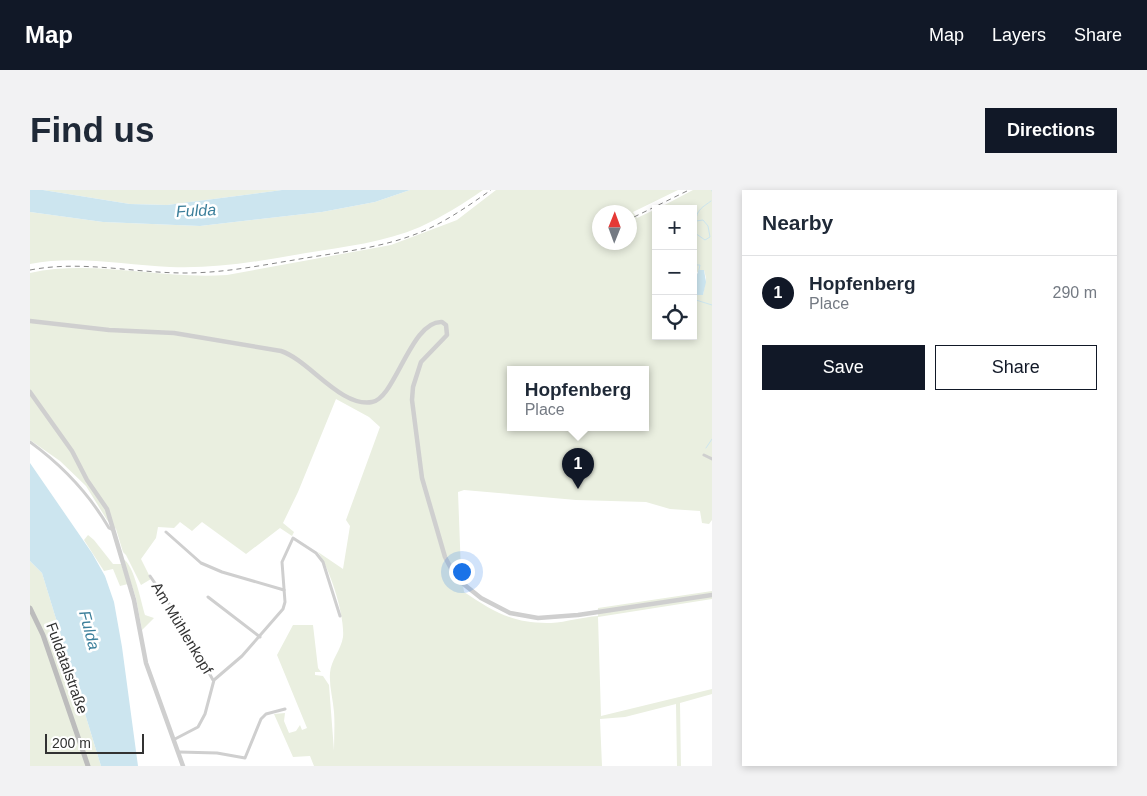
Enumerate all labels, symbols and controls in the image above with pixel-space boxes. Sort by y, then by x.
text: Map [25,21,73,48]
text: Map [929,25,964,45]
text: Layers [992,25,1046,45]
text: Share [1074,25,1122,45]
button: Directions [985,108,1117,153]
text: Find us [30,110,154,149]
water label: Fulda [176,201,217,220]
north arrow [592,205,637,250]
map controls [652,205,697,340]
button: + [652,205,697,250]
text: Nearby [762,211,833,234]
button: − [652,250,697,295]
text: Hopfenberg [809,273,916,294]
text: 1 [774,284,782,301]
text: 290 m [1053,284,1097,301]
button: locate [652,295,697,340]
text: Place [809,295,849,312]
button: Save [762,345,925,390]
button: Share [935,345,1097,390]
popup [507,366,649,431]
text: Hopfenberg [525,379,631,400]
text: Place [525,401,565,418]
pin: 1 [562,448,594,489]
your location [449,559,475,585]
street label: Am Mühlenkopf [148,579,217,677]
water label: Fulda [76,609,103,652]
street label: Fuldatalstraße [43,620,92,716]
scale bar [45,731,144,754]
text: 200 m [52,735,91,751]

